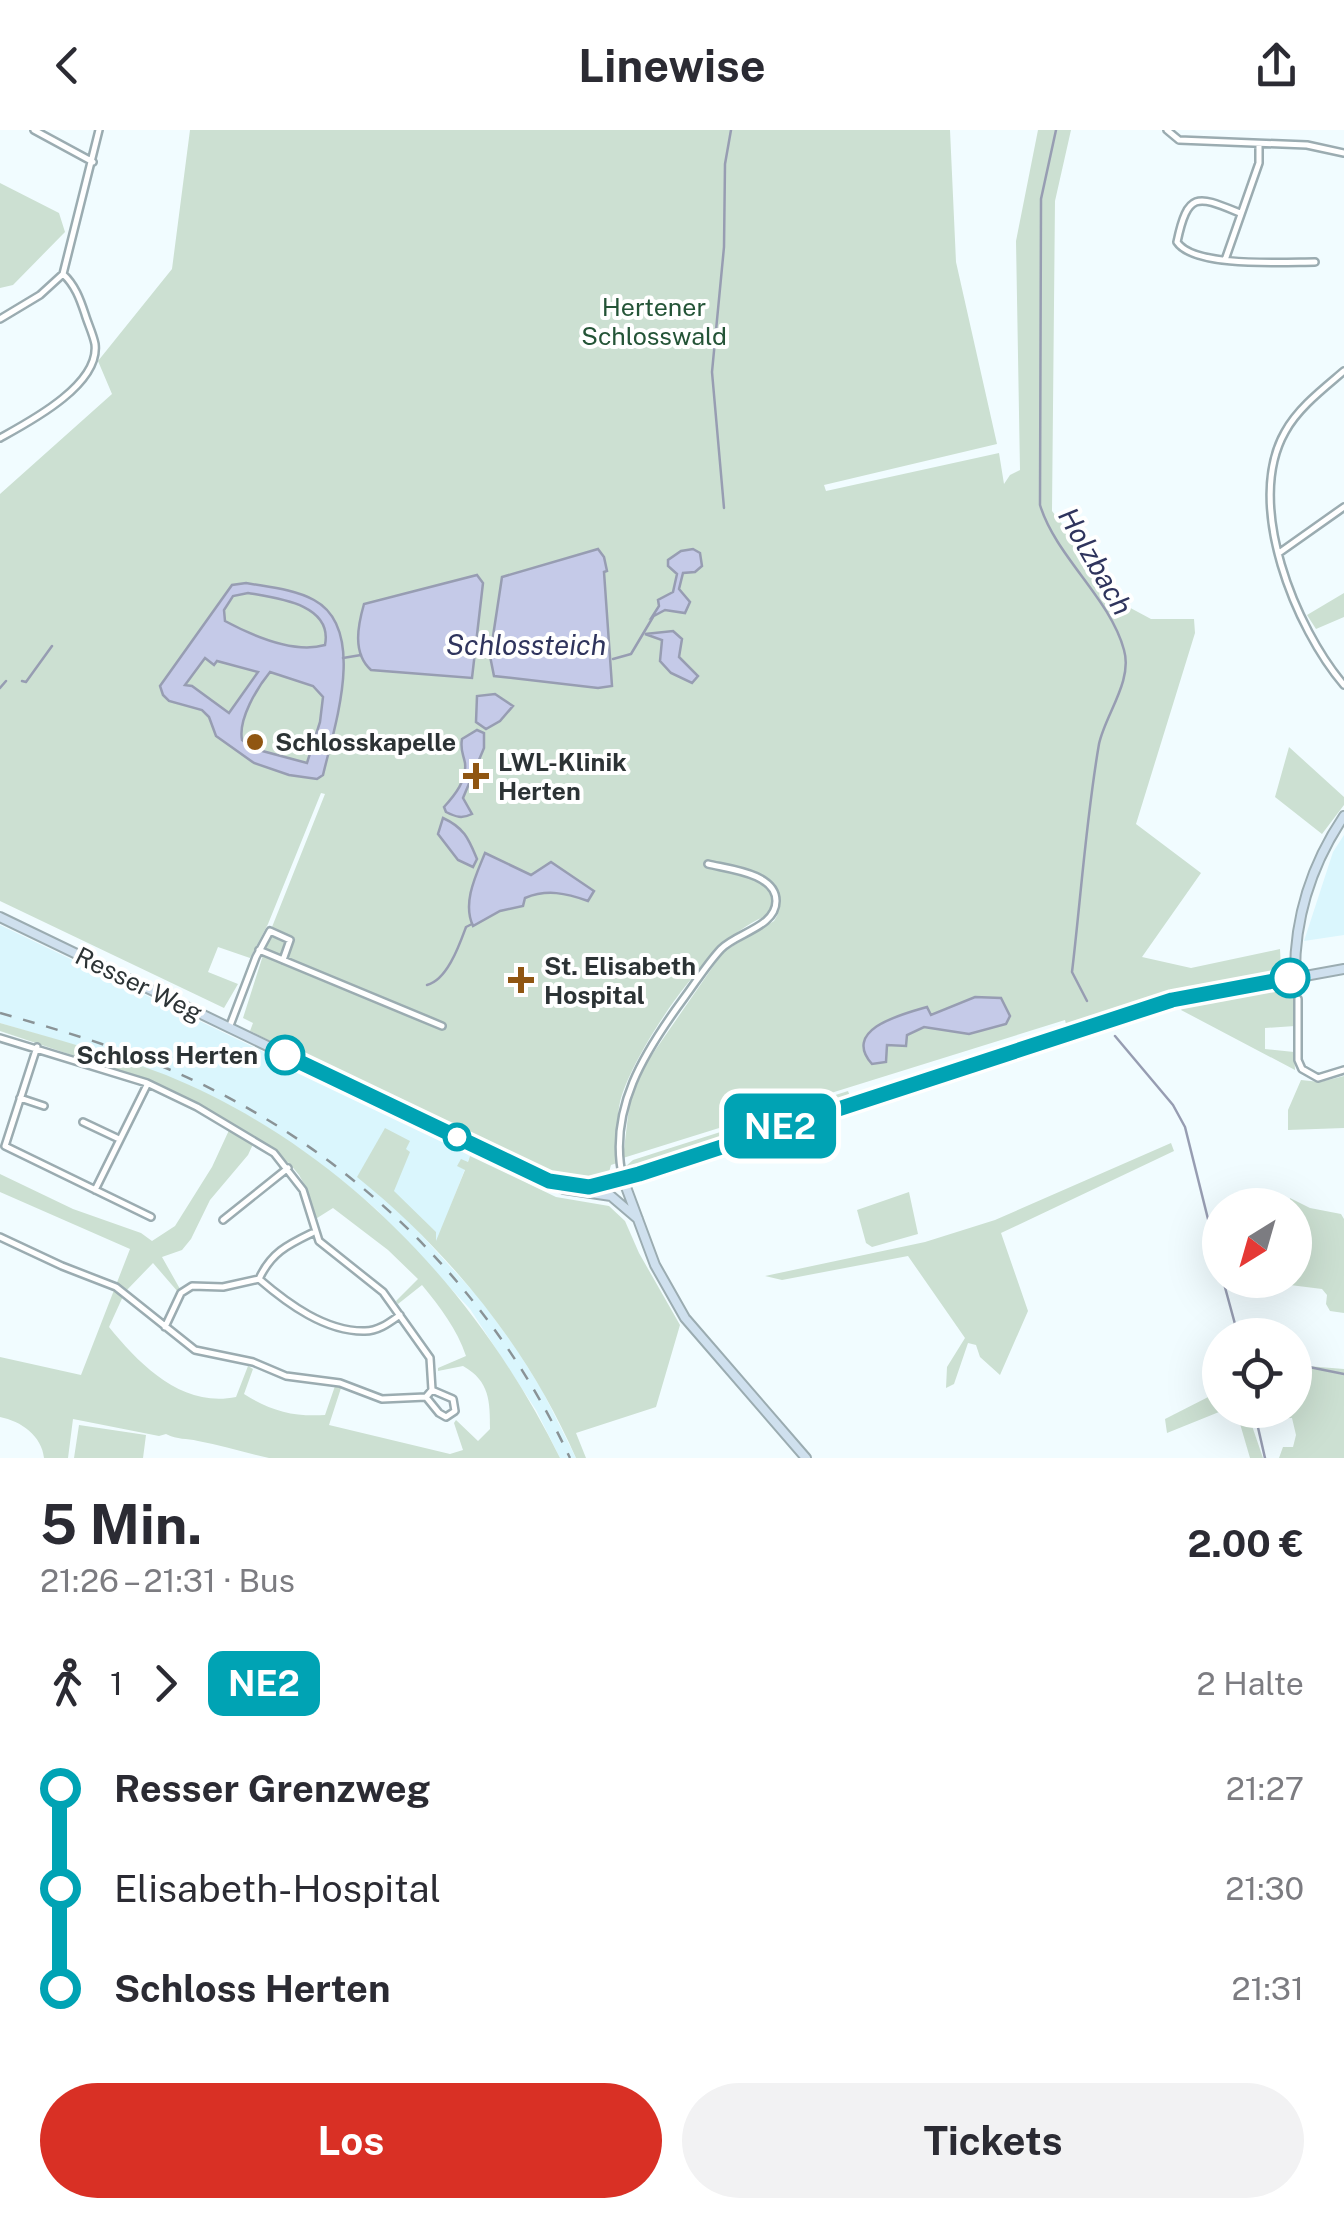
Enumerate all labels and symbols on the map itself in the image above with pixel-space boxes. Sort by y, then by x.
park label: Hertener Schlosswald [581,292,727,351]
water label: Holzbach [1052,501,1140,621]
water label: Schlossteich [446,628,606,661]
place label: Schlosskapelle [275,727,456,757]
marker: Schlosskapelle [244,731,266,753]
place label: LWL-Klinik Herten [498,747,627,806]
marker: LWL-Klinik Herten [463,763,489,789]
street label: Resser Weg [71,940,207,1028]
place label: St. Elisabeth Hospital [544,951,696,1010]
unlabelled marker [1271,959,1309,997]
marker: St. Elisabeth Hospital [508,967,534,993]
marker: Schloss Herten [266,1036,304,1074]
place label: Schloss Herten [76,1040,258,1070]
line badge: NE2 [722,1094,838,1158]
unlabelled marker [444,1124,470,1150]
north arrow [1202,1188,1312,1298]

